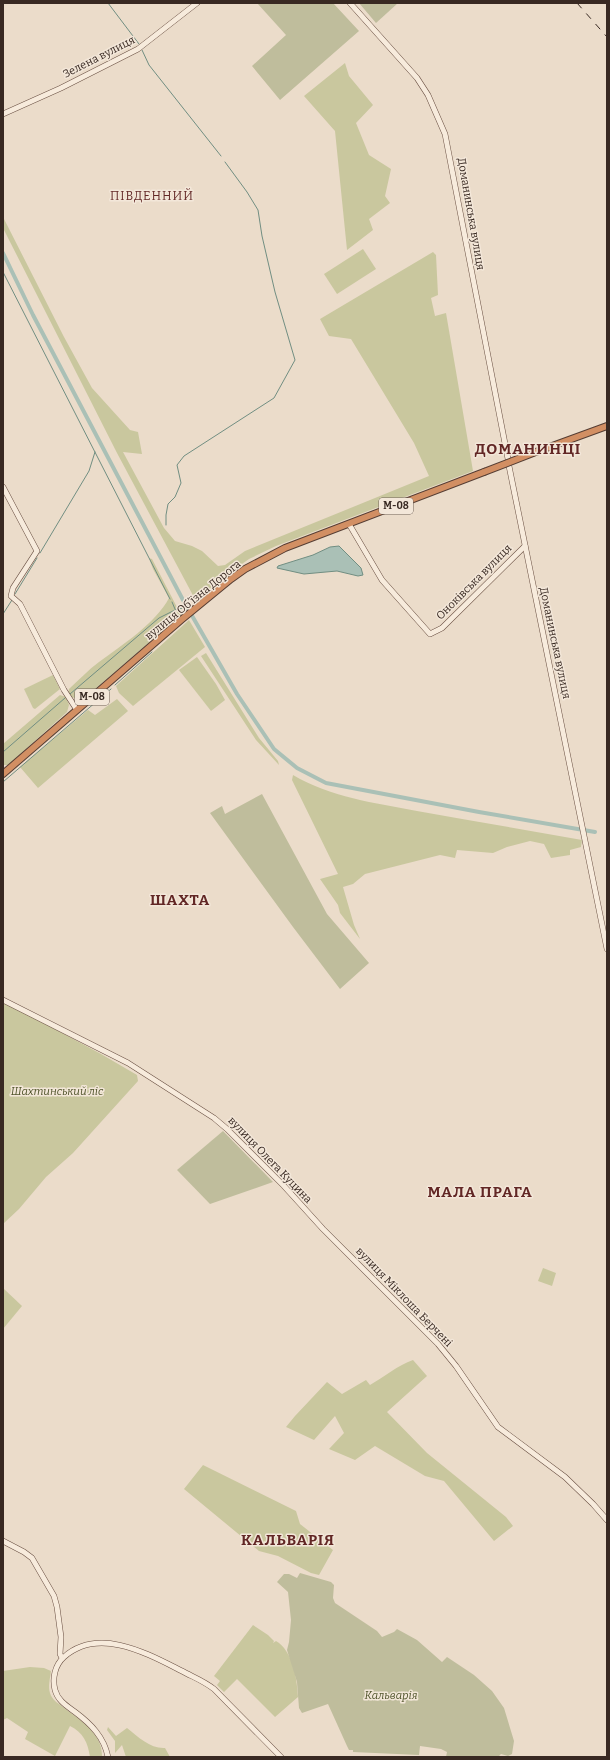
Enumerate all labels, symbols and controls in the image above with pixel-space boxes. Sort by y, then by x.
street label: Зелена вулиця [61,33,137,81]
street label: Доманинська вулиця [455,157,487,271]
district label: ПІВДЕННИЙ [110,188,194,203]
district label: ДОМАНИНЦІ [475,440,581,458]
road number: М-08 [379,498,413,514]
street label: Оноківська вулиця [434,542,514,622]
street label: вулиця Обʼїзна Дорога [143,557,243,643]
street label: Доманинська вулиця [537,586,573,700]
road number: М-08 [75,689,109,705]
district label: ШАХТА [150,891,210,909]
park label: Шахтинський ліс [11,1085,104,1098]
street label: вулиця Олега Куцина [225,1114,315,1206]
district label: МАЛА ПРАГА [427,1183,533,1201]
street label: вулиця Міклоша Берчені [353,1245,455,1350]
district label: КАЛЬВАРІЯ [241,1531,335,1549]
park label: Кальварія [365,1689,418,1702]

